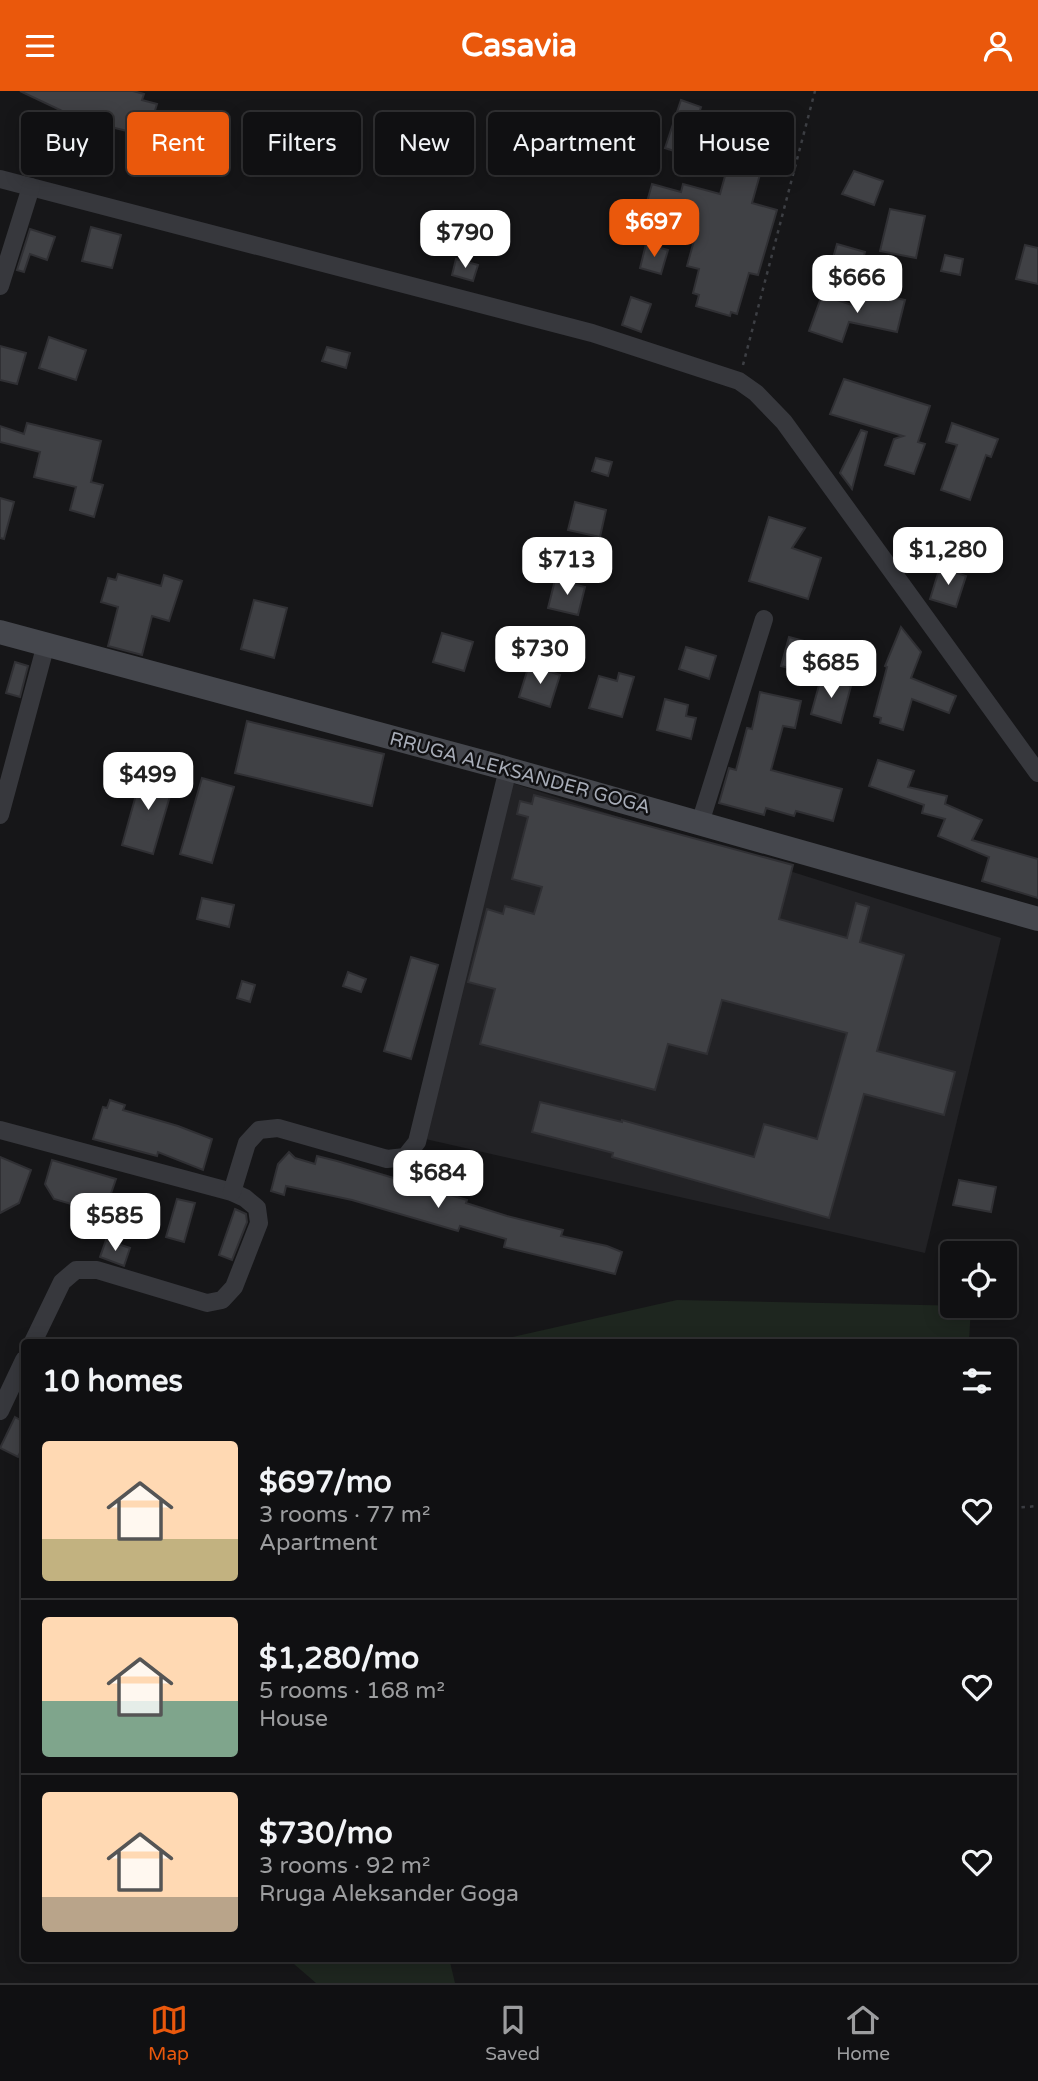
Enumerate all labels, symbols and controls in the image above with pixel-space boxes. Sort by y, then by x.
icon: menu [21,27,59,65]
text: Casavia [461,27,577,65]
icon: person [979,27,1017,65]
chip: Buy [21,112,113,175]
chip: Rent [127,112,229,175]
chip: Filters [243,112,361,175]
chip: New [375,112,474,175]
chip: Apartment [488,112,660,175]
chip: House [674,112,794,175]
pin: $697 [613,199,695,259]
text: $697 [625,208,683,236]
pin: $790 [424,211,506,270]
text: $790 [436,219,494,247]
pin: $666 [816,255,898,315]
text: $666 [828,264,886,292]
pin: $1,280 [891,527,1005,587]
text: $1,280 [909,536,987,564]
pin: $713 [526,538,608,597]
text: $713 [538,546,596,574]
pin: $730 [499,627,581,686]
text: $730 [511,635,569,663]
pin: $685 [790,641,872,700]
text: $685 [802,649,860,677]
street label: RRUGA ALEKSANDER GOGA [387,728,653,818]
pin: $499 [107,753,189,812]
text: $499 [119,761,177,789]
pin: $684 [397,1151,479,1210]
text: $684 [409,1159,467,1187]
pin: $585 [74,1193,156,1253]
text: $585 [86,1202,144,1230]
map controls [940,1241,1017,1318]
button: locate [940,1241,1017,1318]
icon: filters [958,1362,996,1400]
text: 10 homes [42,1363,183,1400]
text: $697/mo [259,1464,392,1501]
icon: home [98,1469,182,1553]
icon: heart [958,1492,996,1530]
text: 3 rooms · 77 m² [259,1501,430,1529]
text: Apartment [259,1529,378,1557]
text: $1,280/mo [259,1640,419,1677]
icon: home [98,1645,182,1729]
icon: heart [958,1668,996,1706]
text: 5 rooms · 168 m² [259,1677,445,1705]
text: House [259,1705,328,1733]
text: $730/mo [259,1815,393,1852]
icon: home [98,1820,182,1904]
icon: heart [958,1843,996,1881]
text: 3 rooms · 92 m² [259,1852,430,1880]
text: Rruga Aleksander Goga [259,1880,519,1908]
tab: Map [148,2001,189,2065]
tab: Saved [485,2001,540,2065]
tab: Home [836,2001,890,2065]

